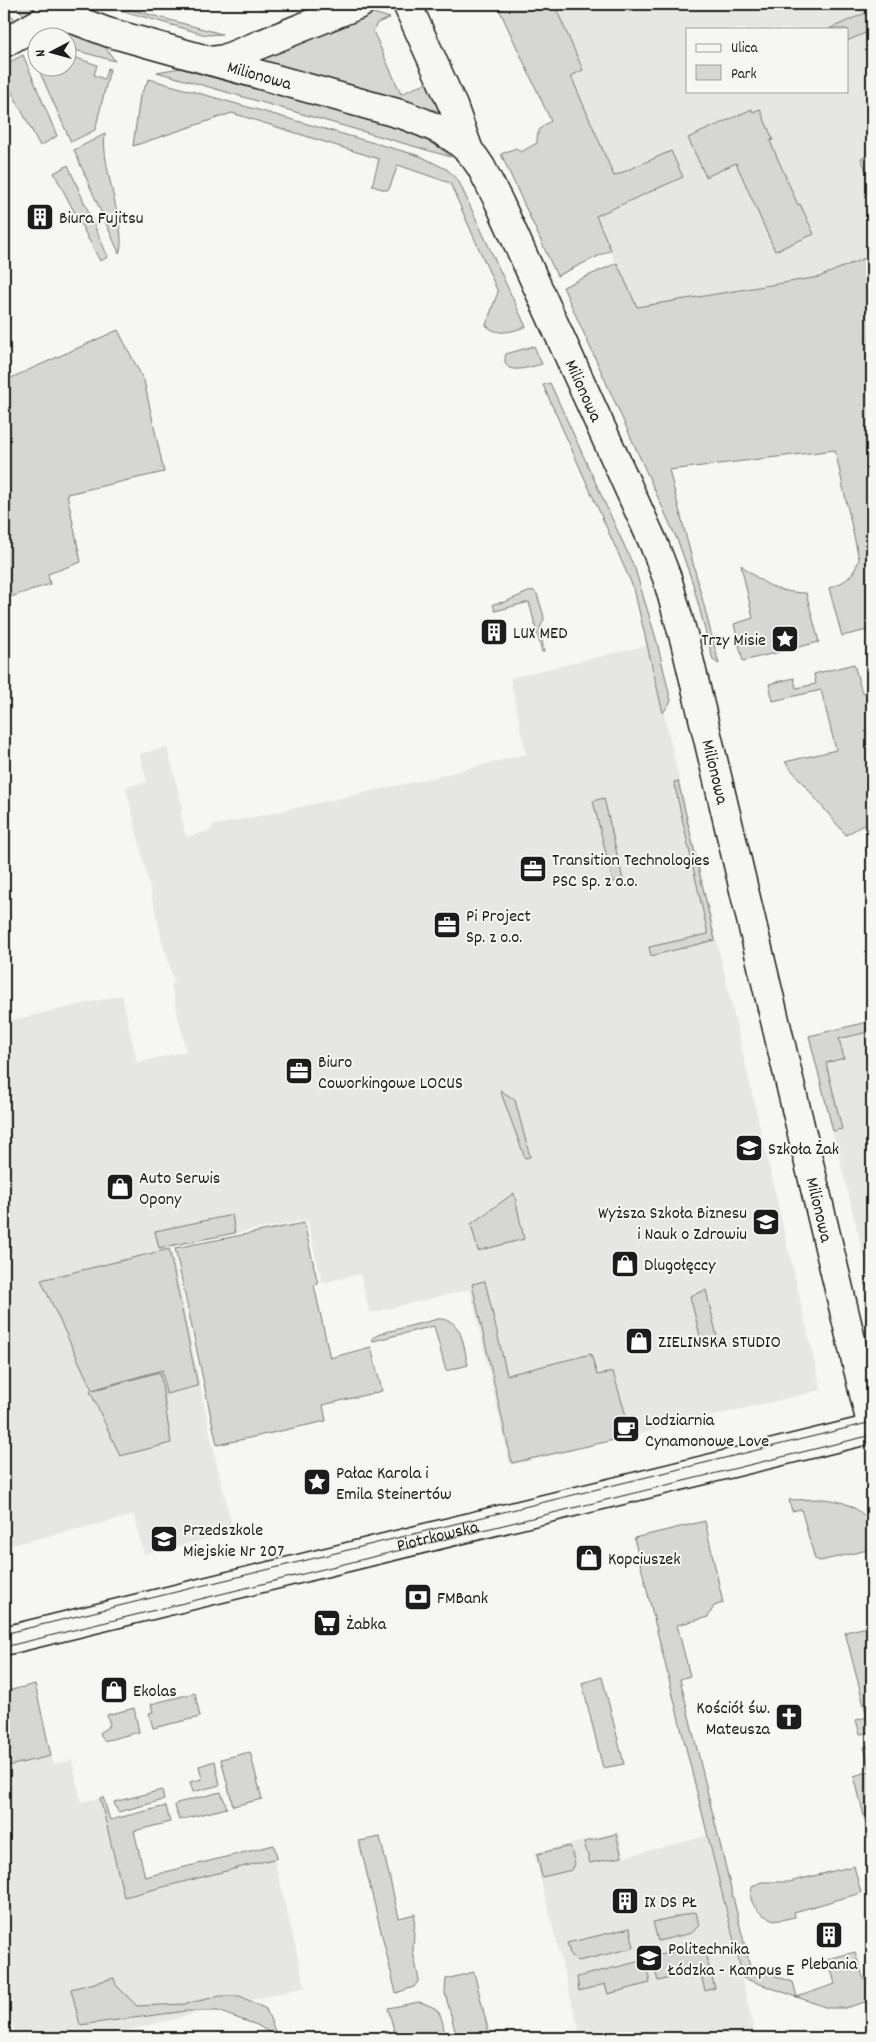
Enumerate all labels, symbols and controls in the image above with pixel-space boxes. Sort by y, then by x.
north arrow [28,28,78,78]
legend [686,28,848,92]
text: Ulica [731,38,759,60]
text: N [31,49,51,58]
street label: Milionowa [224,56,294,98]
text: Park [731,64,757,86]
building icon: Biura Fujitsu [25,202,55,232]
place label: Biura Fujitsu [59,207,144,232]
street label: Milionowa [557,356,607,427]
building icon: LUX MED [479,617,509,647]
place label: LUX MED [513,622,568,647]
place icon: Trzy Misie [770,624,800,654]
place label: Trzy Misie [701,629,766,654]
street label: Milionowa [694,737,733,808]
place label: Transition Technologies PSC Sp. z o.o. [552,849,710,895]
office icon: Transition Technologies PSC Sp. z o.o. [518,854,548,884]
place label: Pi Project Sp. z o.o. [466,905,531,951]
office icon: Pi Project Sp. z o.o. [432,910,462,940]
place label: Biuro Coworkingowe LOCUS [318,1051,463,1097]
office icon: Biuro Coworkingowe LOCUS [284,1056,314,1086]
school or university icon: Szkoła Żak [734,1133,764,1163]
place label: Szkoła Żak [768,1138,839,1163]
place label: Auto Serwis Opony [139,1167,220,1213]
shop icon: Auto Serwis Opony [105,1172,135,1202]
street label: Milionowa [798,1175,837,1245]
place label: Wyższa Szkoła Biznesu i Nauk o Zdrowiu [598,1202,747,1248]
school or university icon: Wyższa Szkoła Biznesu i Nauk o Zdrowiu [751,1207,781,1237]
shop icon: Dlugołęccy [610,1249,640,1279]
place label: Dlugołęccy [644,1254,716,1279]
shop icon: ZIELINSKA STUDIO [624,1326,654,1356]
place label: ZIELINSKA STUDIO [658,1331,781,1356]
place label: Lodziarnia Cynamonowe Love [645,1409,769,1455]
cafe icon: Lodziarnia Cynamonowe Love [611,1414,641,1444]
place label: Pałac Karola i Emila Steinertów [336,1462,452,1508]
place icon: Pałac Karola i Emila Steinertów [302,1467,332,1497]
street label: Piotrkowska [394,1515,482,1560]
place label: Przedszkole Miejskie Nr 207 [183,1519,284,1565]
school or university icon: Przedszkole Miejskie Nr 207 [149,1524,179,1554]
shop icon: Kopciuszek [574,1543,604,1573]
place label: Kopciuszek [608,1548,681,1573]
bank icon: FMBank [403,1582,433,1612]
place label: FMBank [437,1587,488,1612]
supermarket icon: Żabka [312,1608,342,1638]
place label: Żabka [346,1613,387,1638]
shop icon: Ekolas [99,1675,129,1705]
place label: Ekolas [133,1680,177,1705]
place label: Kościół św. Mateusza [696,1697,771,1743]
church icon: Kościół św. Mateusza [774,1702,804,1732]
building icon: IX DS PŁ [610,1886,640,1916]
place label: IX DS PŁ [644,1891,698,1916]
building icon: Plebania [814,1920,844,1950]
place label: Politechnika Łódzka - Kampus E [667,1938,794,1984]
school or university icon: Politechnika Łódzka - Kampus E [634,1943,664,1973]
place label: Plebania [801,1953,858,1978]

